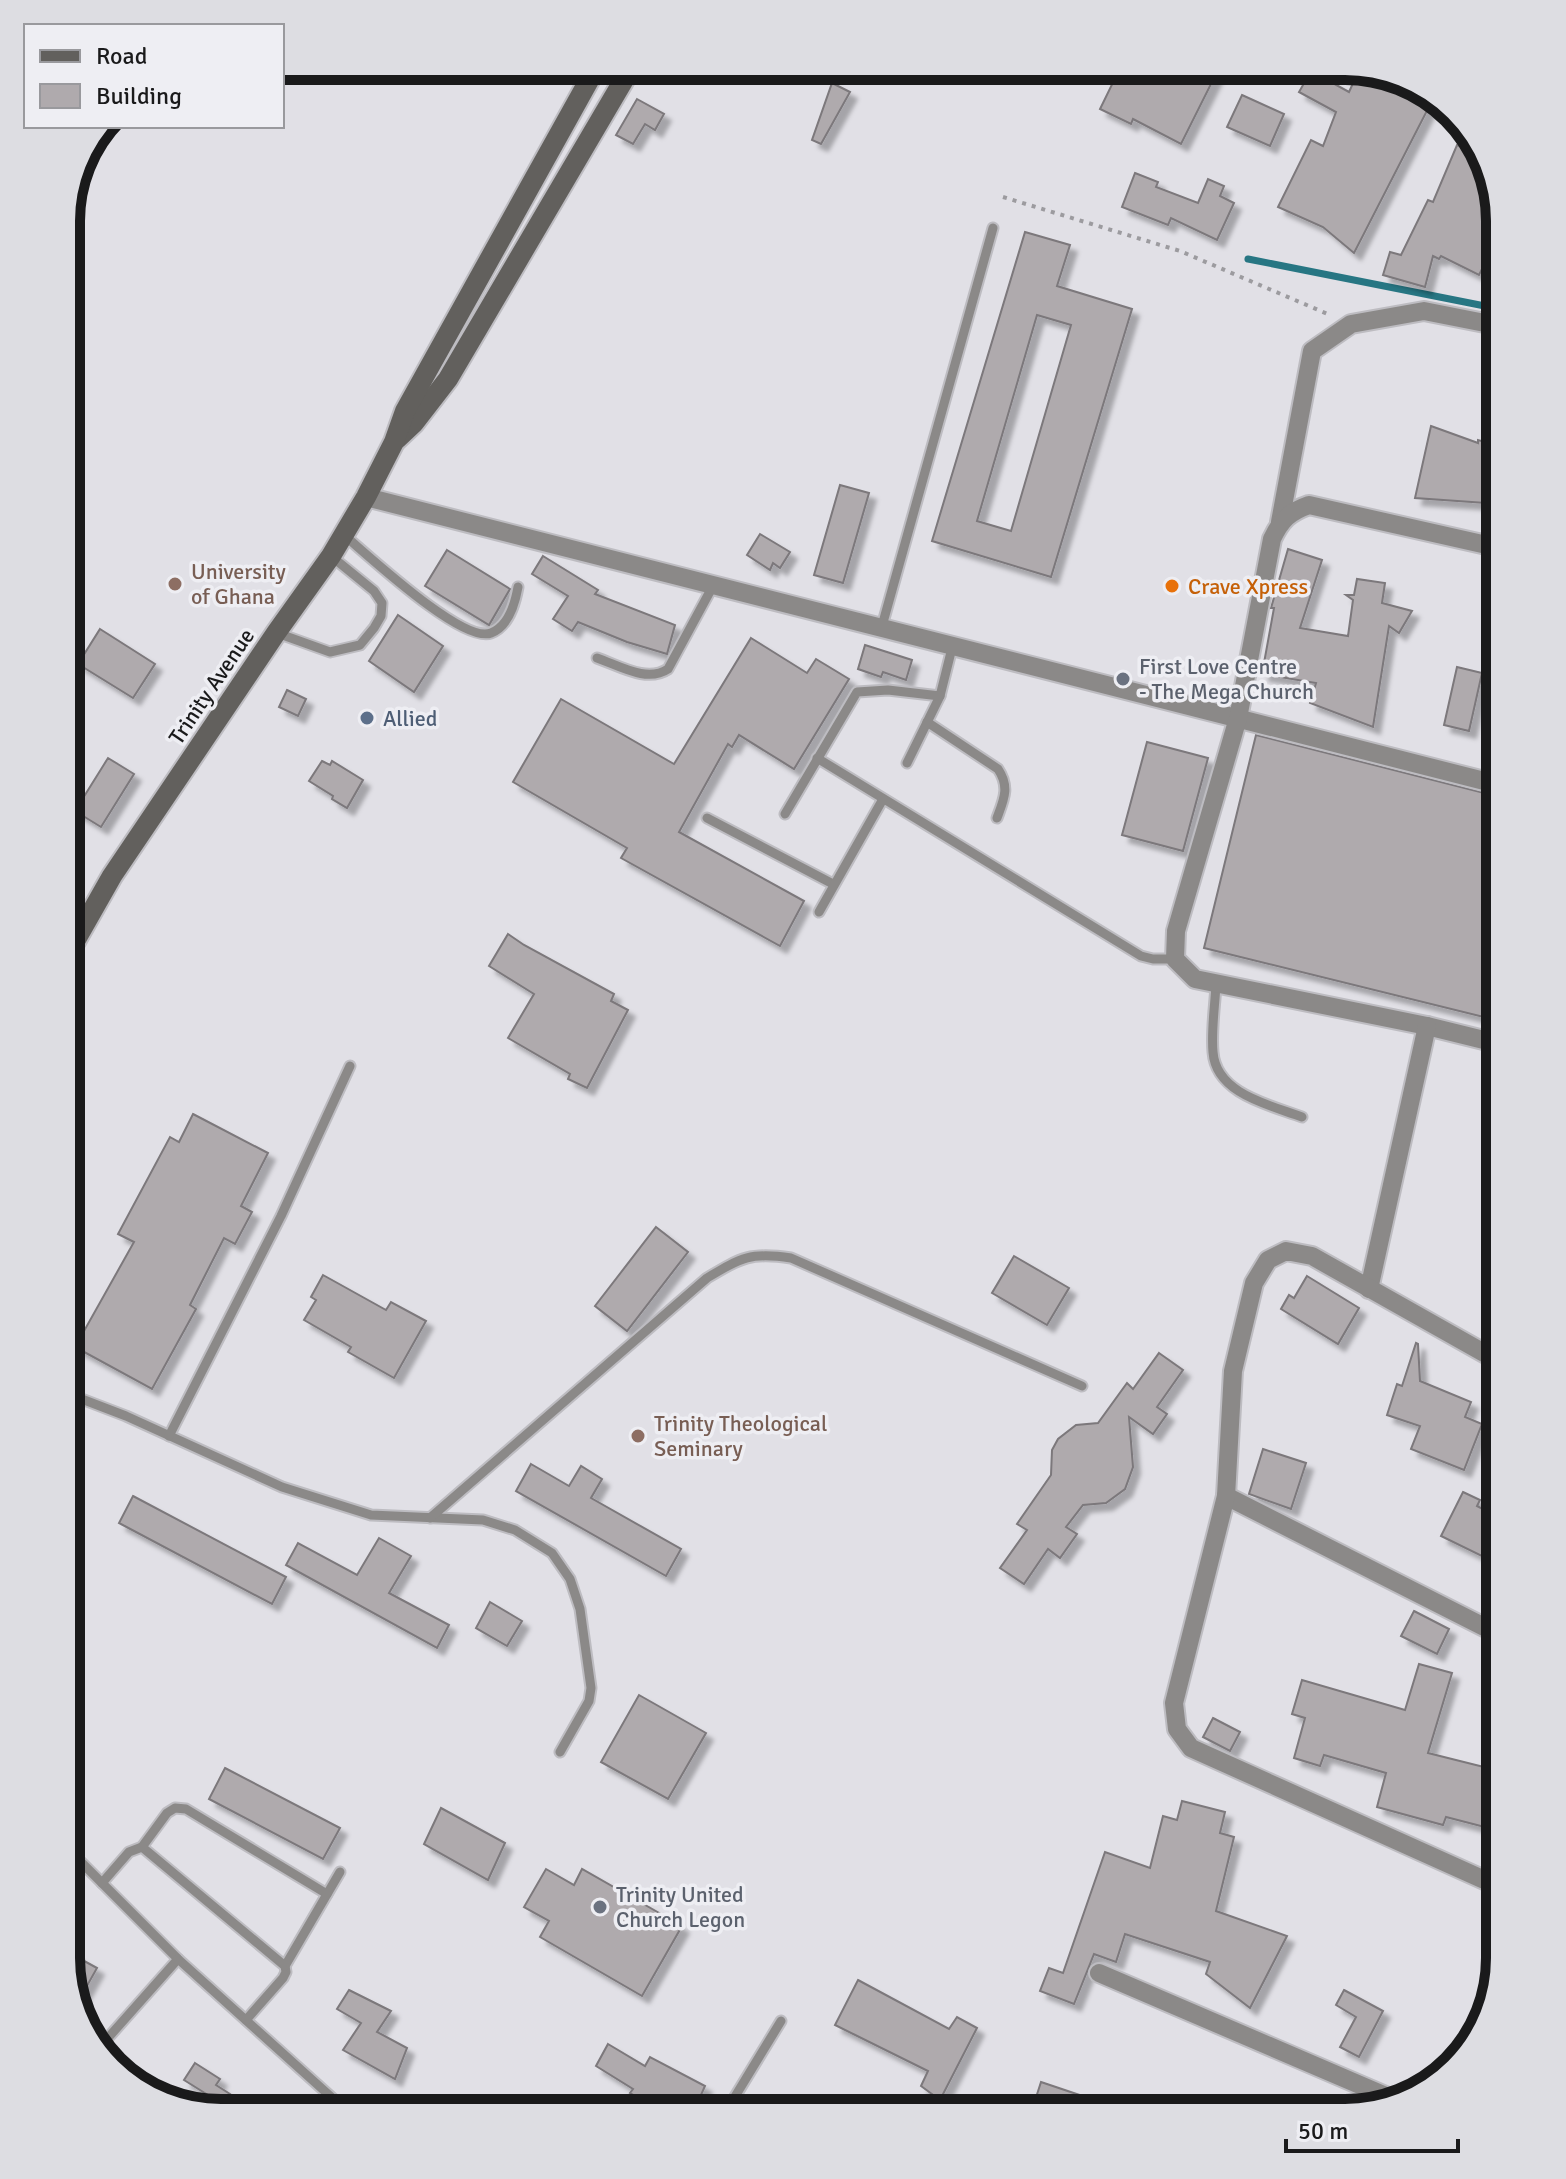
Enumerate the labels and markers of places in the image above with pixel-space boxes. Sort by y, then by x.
place label: University of Ghana [191,558,287,610]
place label: Crave Xpress [1188,573,1308,600]
marker: University of Ghana [166,575,184,593]
marker: Crave Xpress [1163,577,1181,595]
place label: First Love Centre - The Mega Church [1139,653,1314,705]
marker: First Love Centre - The Mega Church [1114,670,1132,688]
place label: Allied [383,705,437,732]
marker: Allied [358,709,376,727]
place label: Trinity Theological Seminary [654,1410,827,1462]
marker: Trinity Theological Seminary [629,1427,647,1445]
place label: Trinity United Church Legon [616,1881,745,1933]
marker: Trinity United Church Legon [591,1898,609,1916]

